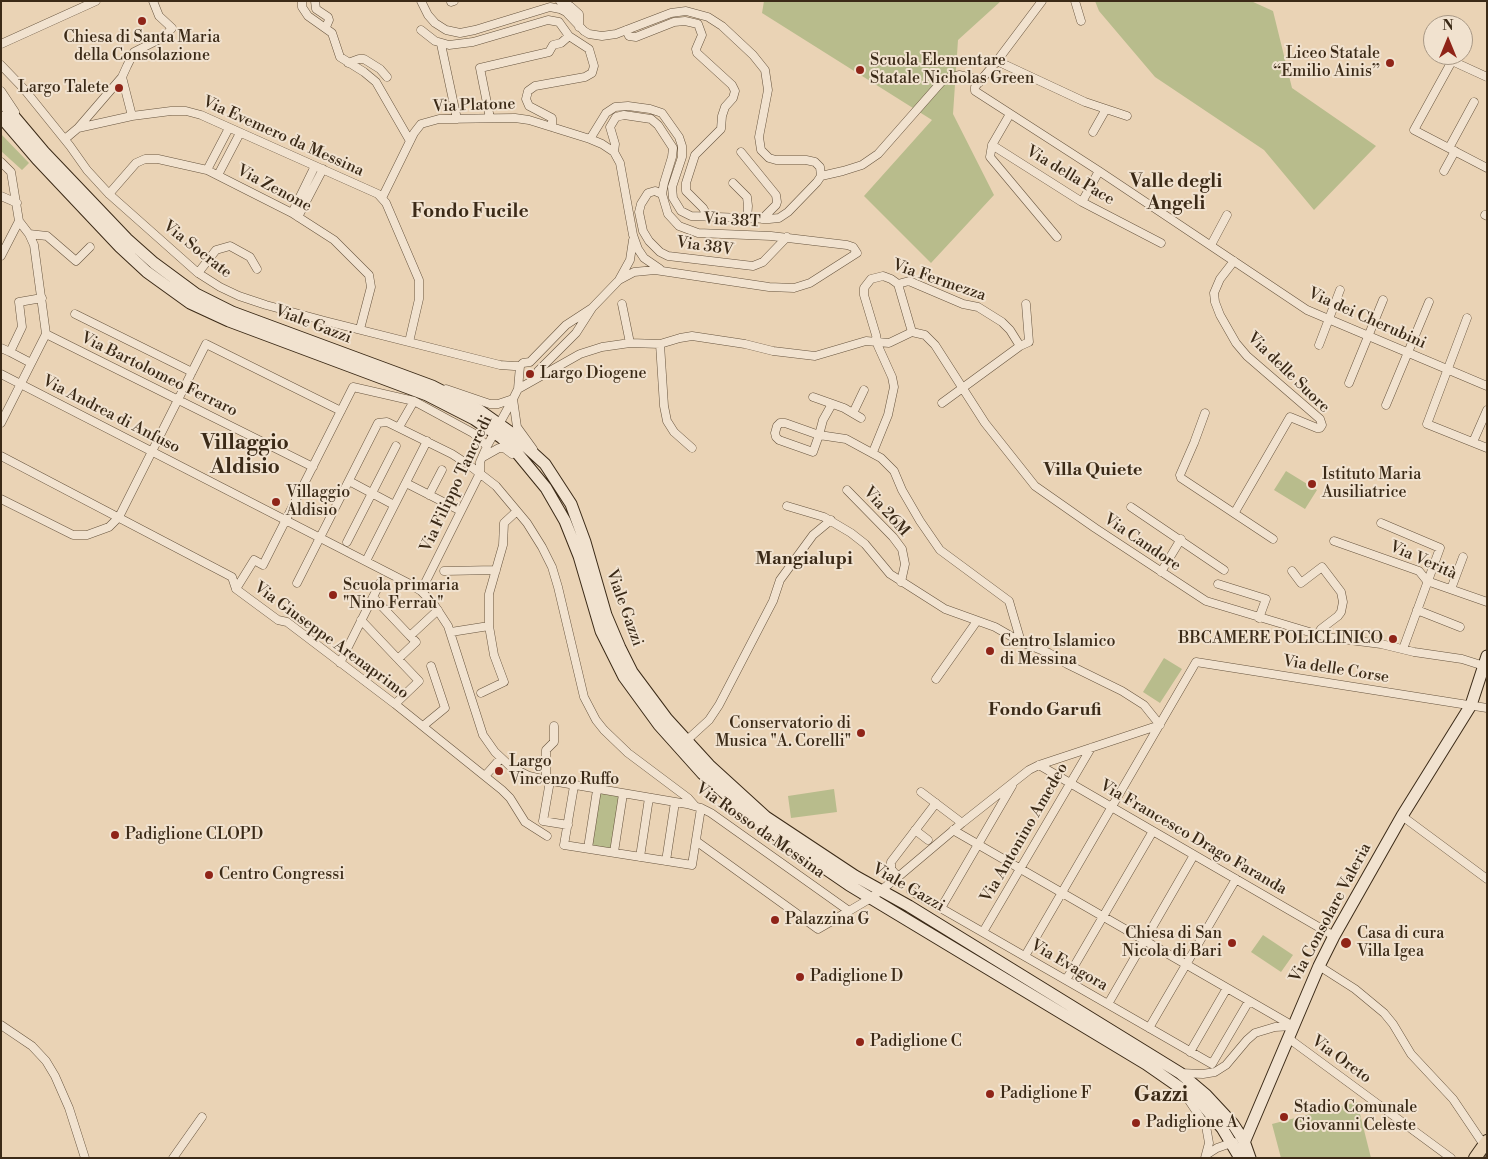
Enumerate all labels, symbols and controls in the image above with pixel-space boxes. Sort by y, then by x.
marker: Chiesa di Santa Maria della Consolazione [136,15,148,27]
north arrow [1423,15,1473,65]
text: N [1442,17,1454,35]
place label: Chiesa di Santa Maria della Consolazione [64,28,220,66]
place label: Liceo Statale “Emilio Ainis” [1273,44,1380,82]
place label: Scuola Elementare Statale Nicholas Green [870,51,1034,89]
marker: Liceo Statale “Emilio Ainis” [1384,57,1396,69]
marker: Scuola Elementare Statale Nicholas Green [854,64,866,76]
place label: Largo Talete [18,78,109,98]
marker: Largo Talete [113,82,125,94]
street label: Via Evemero da Messina [199,93,367,181]
street label: Via Platone [432,95,516,117]
street label: Via della Pace [1022,142,1118,210]
street label: Via Zenone [233,161,315,217]
district label: Valle degli Angeli [1130,171,1222,215]
district label: Fondo Fucile [411,201,529,223]
street label: Via 38T [703,210,761,232]
street label: Via Socrate [159,217,235,283]
street label: Via 38V [675,234,735,260]
street label: Via Fermezza [890,256,988,306]
street label: Via dei Cherubini [1305,284,1429,354]
street label: Viale Gazzi [272,302,354,348]
street label: Via Bartolomeo Ferraro [78,329,240,421]
street label: Via delle Suore [1243,329,1333,417]
place label: Largo Diogene [540,364,647,384]
marker: Largo Diogene [524,368,536,380]
street label: Via Andrea di Anfuso [39,372,183,458]
street label: Via Filippo Tancredi [417,412,497,556]
district label: Villaggio Aldisio [201,431,289,481]
district label: Villa Quiete [1044,460,1142,482]
place label: Istituto Maria Ausiliatrice [1322,465,1421,503]
marker: Istituto Maria Ausiliatrice [1306,478,1318,490]
place label: Villaggio Aldisio [286,483,350,521]
street label: Via 26M [859,483,913,541]
marker: Villaggio Aldisio [270,496,282,508]
street label: Via Candore [1100,510,1184,576]
street label: Via Verità [1386,538,1460,584]
district label: Mangialupi [755,549,853,571]
street label: Viale Gazzi [601,567,647,649]
place label: Scuola primaria "Nino Ferraù" [343,576,459,614]
street label: Via Giuseppe Arenaprimo [250,578,412,704]
marker: Scuola primaria "Nino Ferraù" [327,589,339,601]
place label: BBCAMERE POLICLINICO [1178,629,1383,649]
place label: Centro Islamico di Messina [1000,632,1116,670]
marker: BBCAMERE POLICLINICO [1387,633,1399,645]
marker: Centro Islamico di Messina [984,645,996,657]
street label: Via delle Corse [1282,652,1390,688]
district label: Fondo Garufi [988,700,1102,722]
place label: Conservatorio di Musica "A. Corelli" [715,714,851,752]
marker: Conservatorio di Musica "A. Corelli" [855,727,867,739]
place label: Largo Vincenzo Ruffo [509,752,619,790]
street label: Via Antonino Amedeo [977,760,1073,906]
marker: Largo Vincenzo Ruffo [493,765,505,777]
street label: Via Francesco Drago Faranda [1096,776,1290,900]
street label: Via Rosso da Messina [692,779,828,883]
place label: Padiglione CLOPD [125,825,263,845]
marker: Padiglione CLOPD [109,829,121,841]
street label: Via Consolare Valeria [1286,840,1376,986]
street label: Viale Gazzi [868,860,948,916]
place label: Centro Congressi [219,865,345,885]
marker: Centro Congressi [203,869,215,881]
place label: Palazzina G [785,910,869,930]
marker: Palazzina G [769,914,781,926]
place label: Chiesa di San Nicola di Bari [1122,924,1222,962]
place label: Casa di cura Villa Igea [1357,924,1444,962]
street label: Via Evagora [1027,936,1111,996]
marker: Casa di cura Villa Igea [1339,936,1353,950]
marker: Chiesa di San Nicola di Bari [1226,937,1238,949]
place label: Padiglione D [810,967,903,987]
marker: Padiglione D [794,971,806,983]
place label: Padiglione C [870,1032,962,1052]
street label: Via Oreto [1307,1032,1375,1088]
marker: Padiglione C [854,1036,866,1048]
district label: Gazzi [1134,1083,1188,1109]
place label: Padiglione F [1000,1084,1091,1104]
marker: Padiglione F [984,1088,996,1100]
place label: Stadio Comunale Giovanni Celeste [1294,1098,1417,1136]
marker: Stadio Comunale Giovanni Celeste [1278,1111,1290,1123]
place label: Padiglione A [1146,1113,1238,1133]
marker: Padiglione A [1130,1117,1142,1129]

